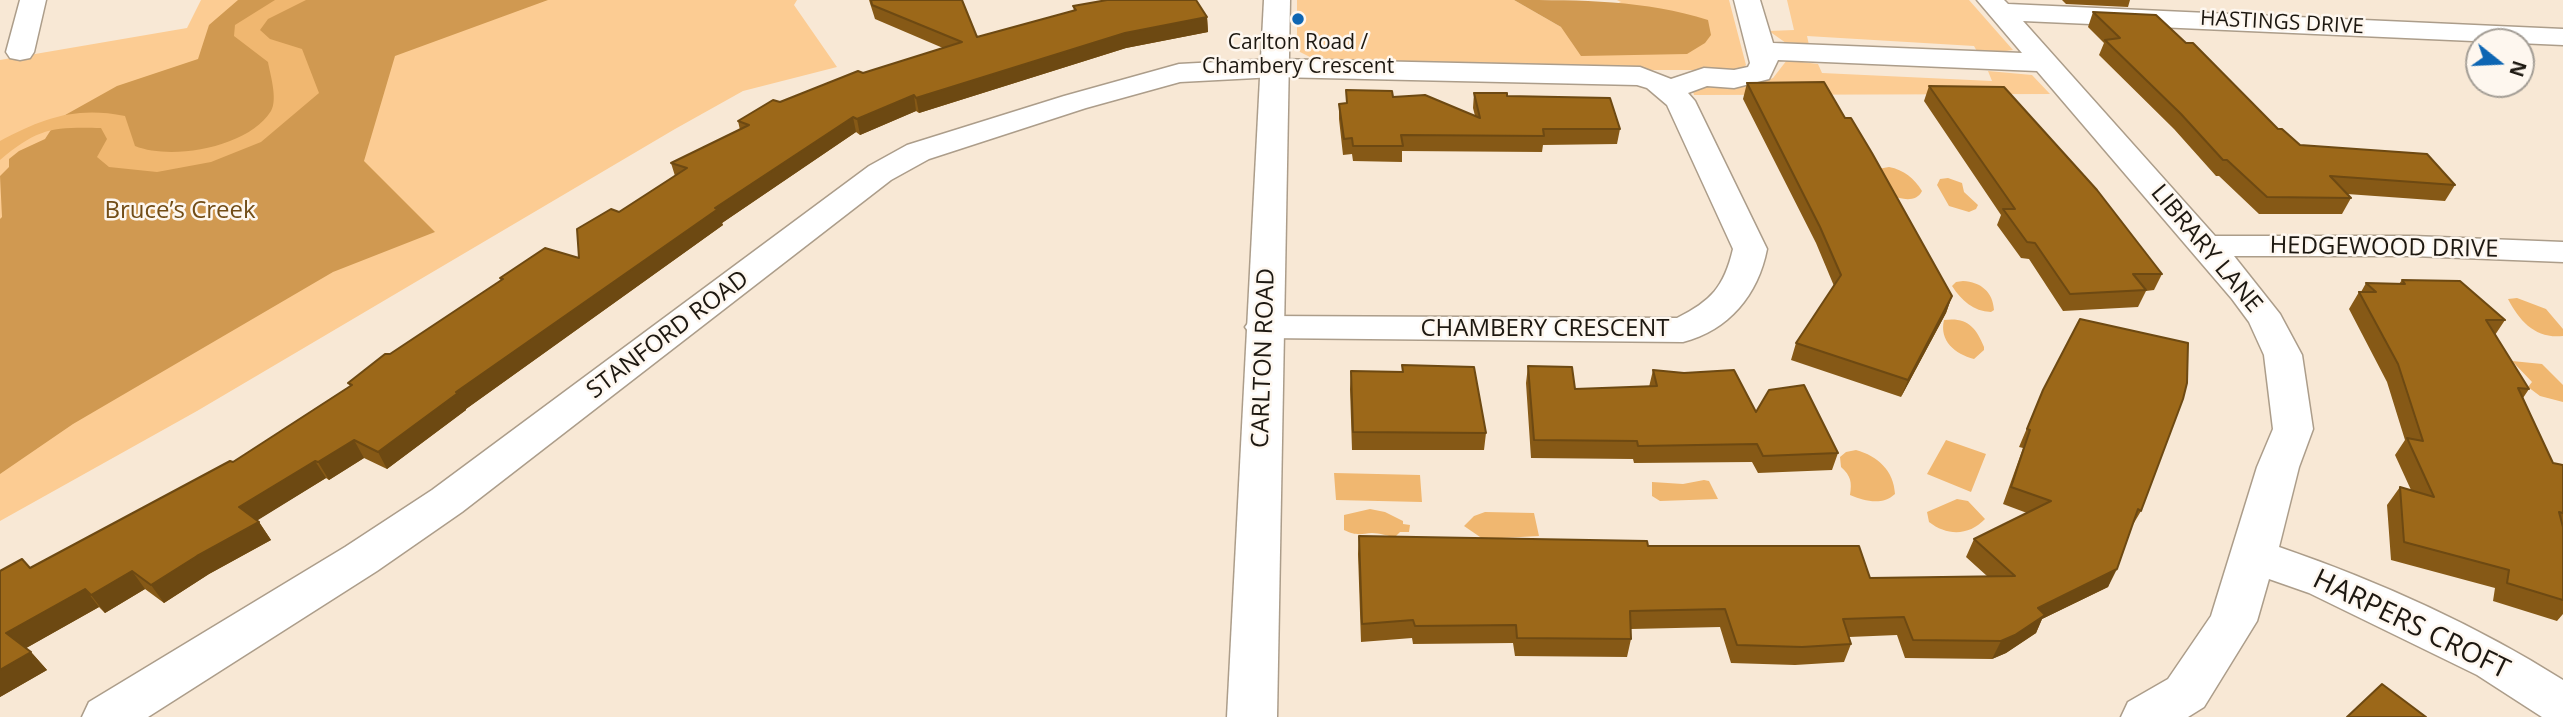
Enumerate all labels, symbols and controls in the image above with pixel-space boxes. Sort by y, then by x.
street label: HASTINGS DRIVE [2199,6,2365,40]
marker: Carlton Road / Chambery Crescent [1290,11,1306,27]
north arrow [2465,28,2535,98]
place label: Carlton Road / Chambery Crescent [1202,30,1394,80]
text: N [2503,57,2533,80]
street label: LIBRARY LANE [2144,179,2268,319]
park label: Bruce’s Creek [104,197,256,225]
street label: HEDGEWOOD DRIVE [2269,232,2499,264]
street label: STANFORD ROAD [581,265,755,405]
street label: CARLTON ROAD [1246,268,1282,448]
street label: CHAMBERY CRESCENT [1420,315,1670,343]
street label: HARPERS CROFT [2307,563,2515,687]

